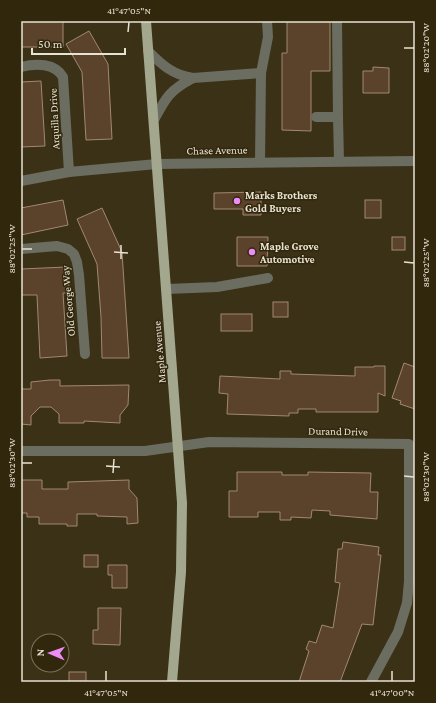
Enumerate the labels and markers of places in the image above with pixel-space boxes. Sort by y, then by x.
place label: Marks Brothers Gold Buyers [245,189,318,214]
marker: Marks Brothers Gold Buyers [232,196,242,206]
place label: Maple Grove Automotive [259,240,319,265]
marker: Maple Grove Automotive [247,247,257,257]

